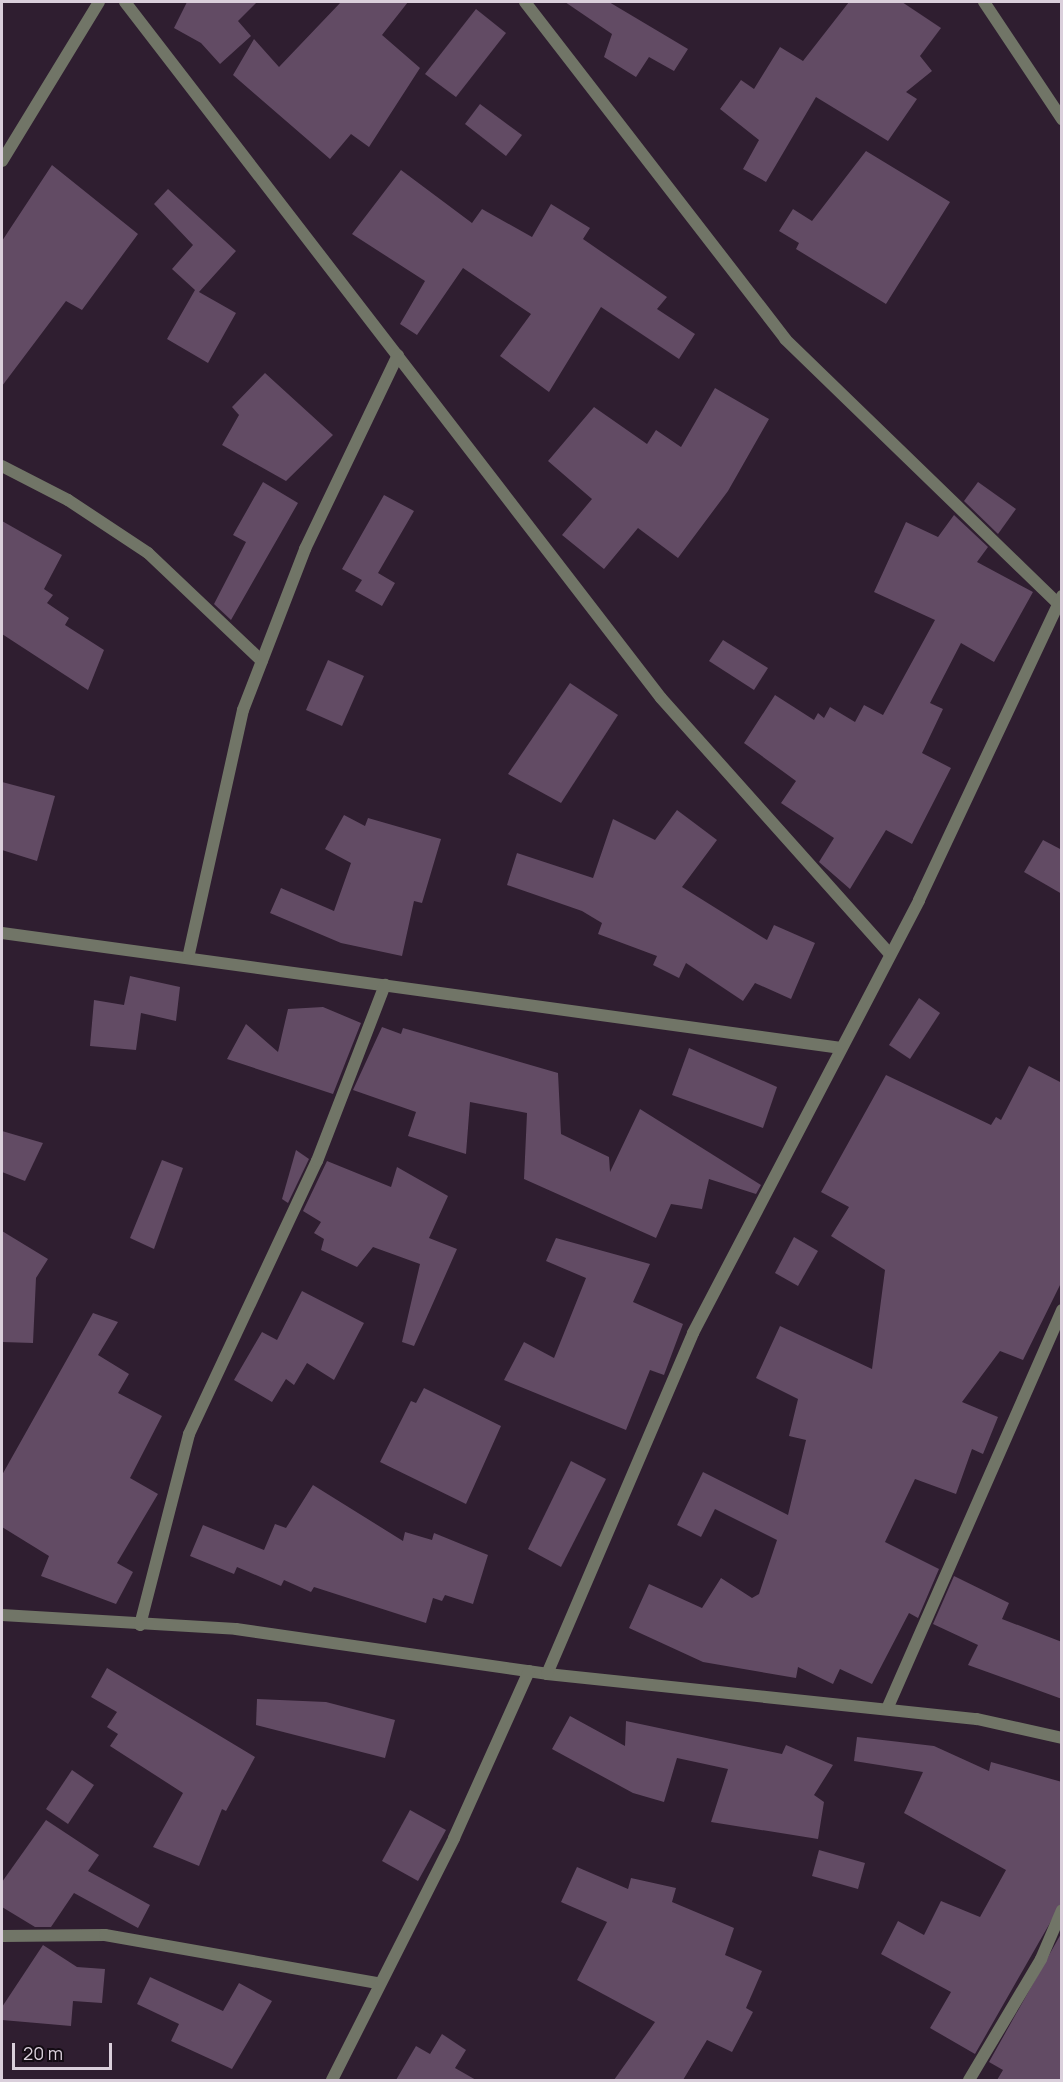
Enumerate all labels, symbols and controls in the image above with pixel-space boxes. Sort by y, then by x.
scale bar [15,2031,116,2069]
text: 20 m [23,2041,63,2065]

